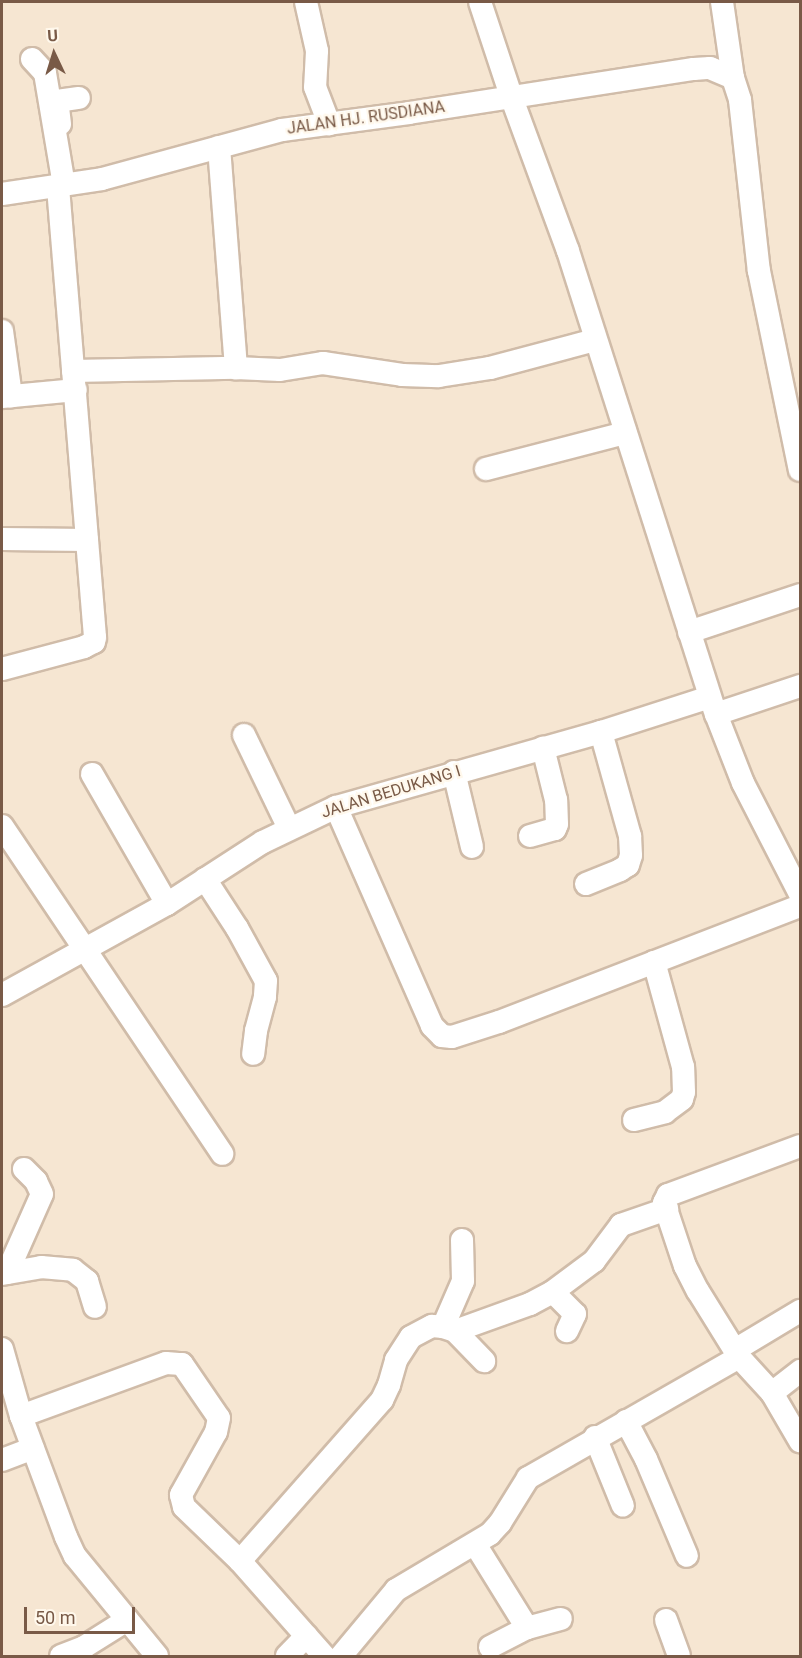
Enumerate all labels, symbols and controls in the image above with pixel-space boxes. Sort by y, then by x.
north arrow [24,24,84,84]
text: U [47,26,59,45]
street label: JALAN HJ. RUSDIANA [286,97,446,139]
street label: JALAN BEDUKANG I [319,762,463,822]
scale bar [27,1595,138,1633]
text: 50 m [35,1607,75,1628]

